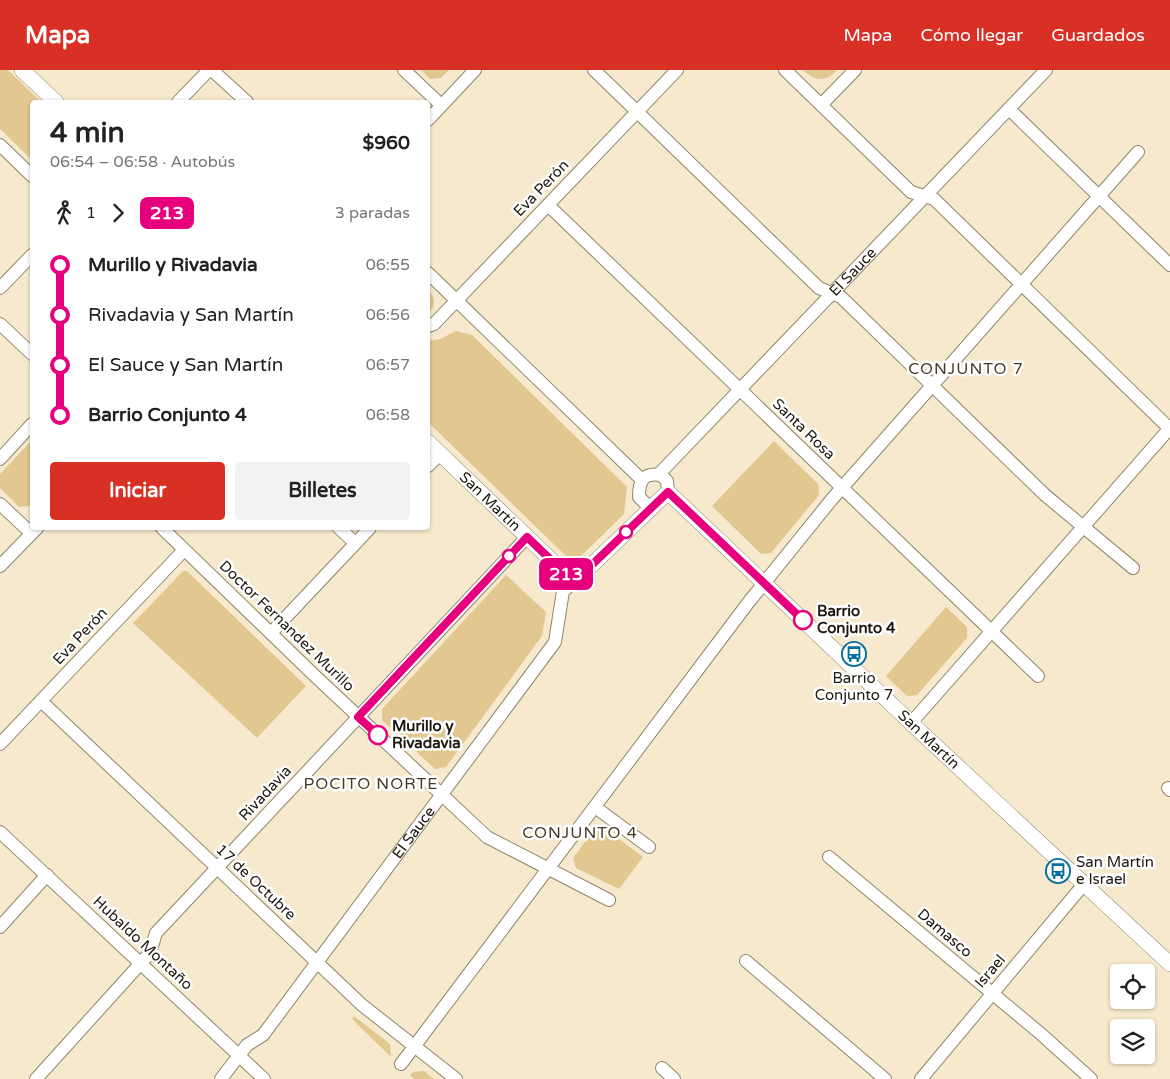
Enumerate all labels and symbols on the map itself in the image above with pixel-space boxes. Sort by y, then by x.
street label: Eva Perón [510,156,572,220]
street label: El Sauce [825,244,880,300]
district label: CONJUNTO 7 [908,359,1024,379]
street label: Santa Rosa [769,395,839,463]
street label: San Martín [456,468,524,535]
unlabelled marker [619,525,633,539]
unlabelled marker [502,549,516,563]
street label: Doctor Fernandez Murillo [216,557,358,695]
line badge: 213 [537,558,595,590]
place label: Barrio Conjunto 4 [817,602,896,638]
street label: Eva Perón [49,604,111,668]
marker: Barrio Conjunto 4 [793,610,813,630]
bus stop icon: Barrio Conjunto 7 [841,641,867,667]
place label: Barrio Conjunto 7 [815,669,893,704]
street label: San Martín [894,706,963,773]
place label: Murillo y Rivadavia [392,717,461,752]
marker: Murillo y Rivadavia [368,725,388,745]
street label: Rivadavia [235,762,295,824]
district label: POCITO NORTE [303,774,439,794]
street label: El Sauce [388,803,439,862]
district label: CONJUNTO 4 [522,823,638,843]
street label: 17 de Octubre [212,840,300,924]
place label: San Martín e Israel [1076,853,1154,888]
bus stop icon: San Martín e Israel [1045,858,1071,884]
street label: Hubaldo Montaño [90,892,196,994]
street label: Damasco [914,905,976,961]
street label: Israel [971,951,1009,991]

